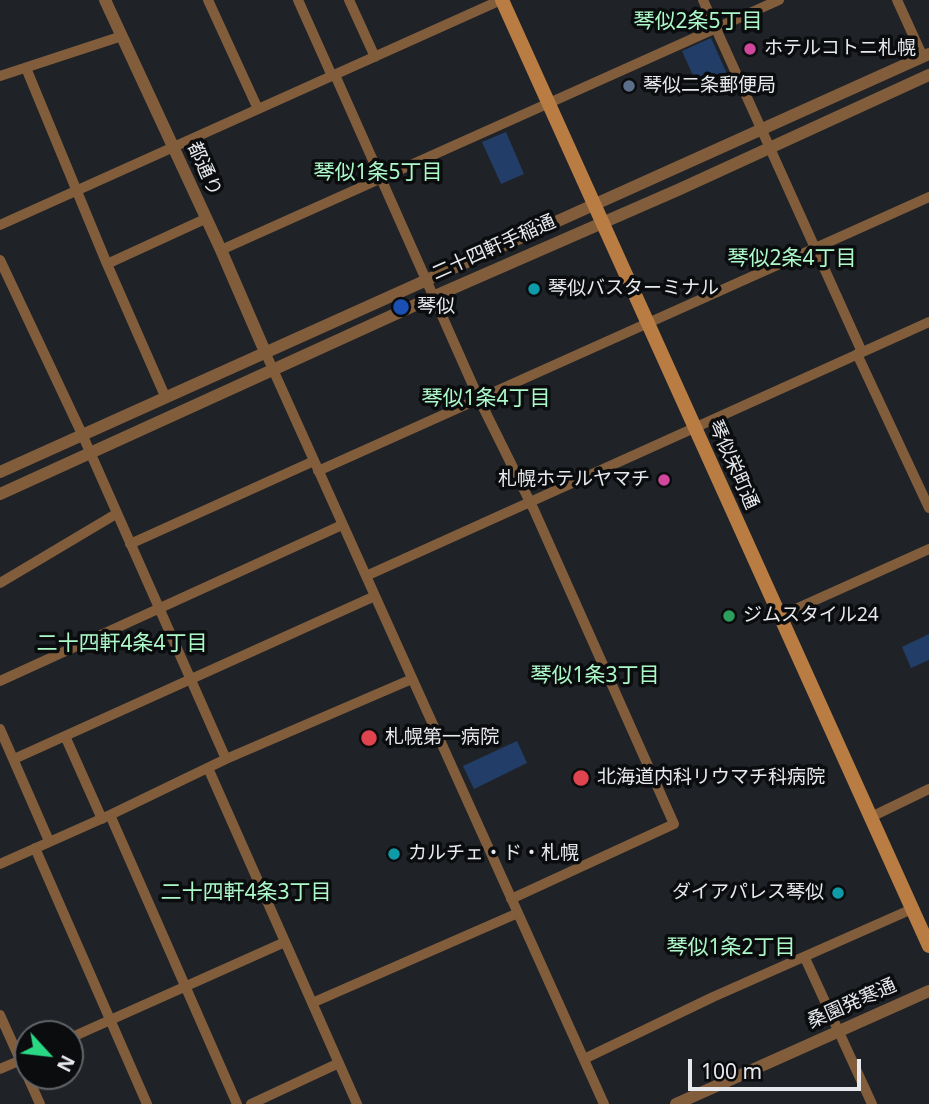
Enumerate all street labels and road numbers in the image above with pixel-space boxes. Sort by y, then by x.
street label: 都通り [182,138,226,200]
street label: 二十四軒手稲通 [429,211,559,285]
street label: 琴似栄町通 [703,417,763,513]
street label: 桑園発寒通 [804,974,900,1034]

